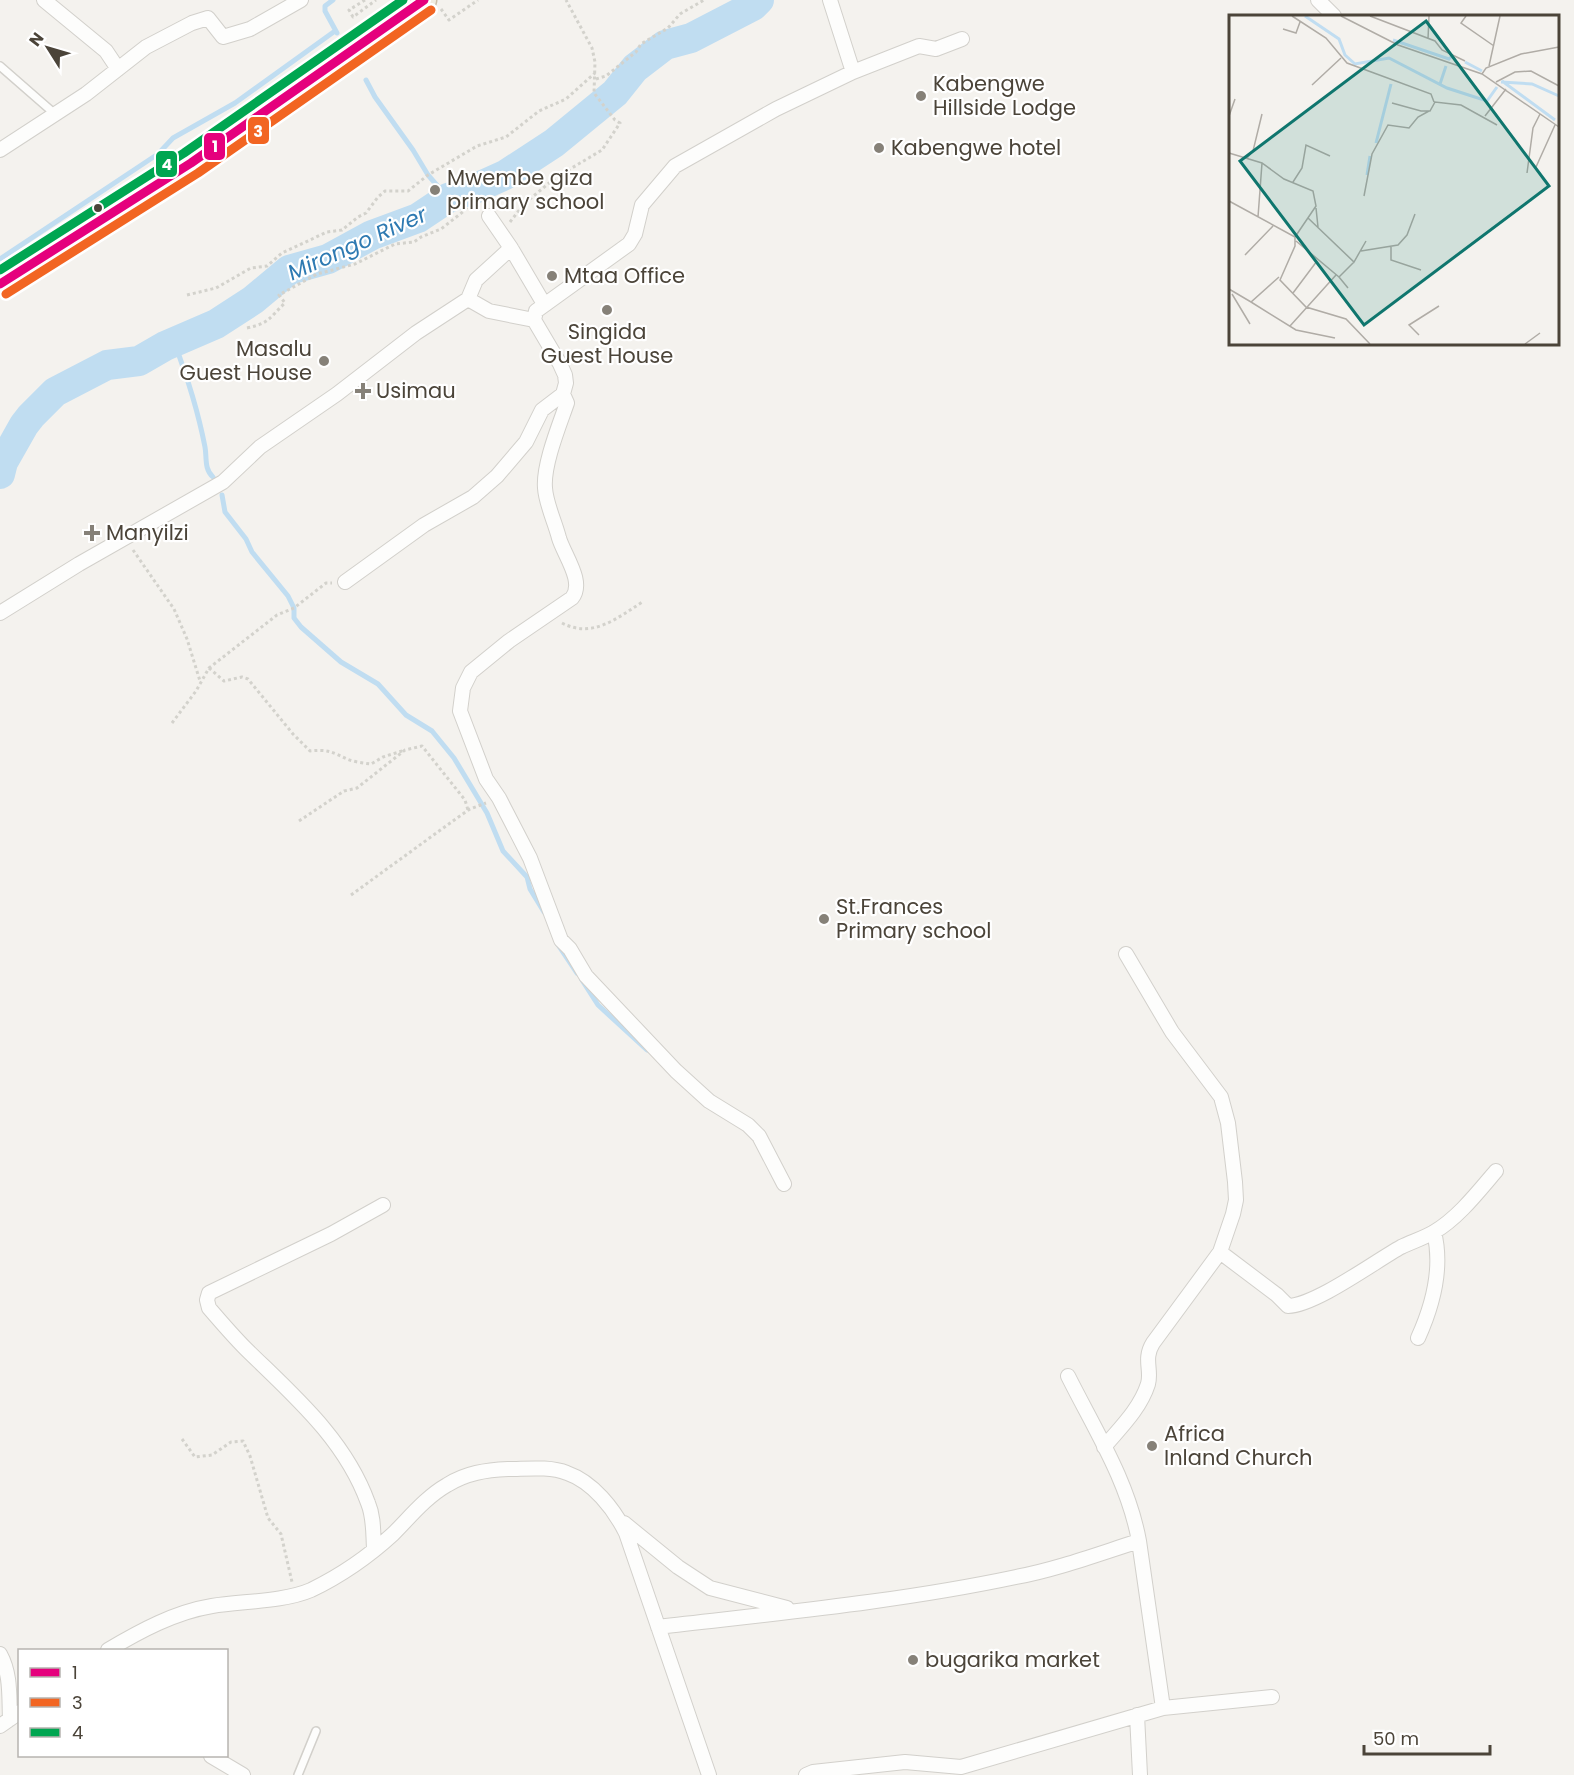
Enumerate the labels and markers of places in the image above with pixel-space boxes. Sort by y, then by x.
place label: Kabengwe Hillside Lodge [933,69,1076,122]
marker: Kabengwe Hillside Lodge [914,89,928,103]
place label: Kabengwe hotel [891,133,1061,162]
marker: Kabengwe hotel [872,141,886,155]
place label: Mwembe giza primary school [447,163,604,216]
marker: Mwembe giza primary school [428,183,442,197]
unlabelled marker [92,202,104,214]
place label: Mtaa Office [564,261,685,290]
marker: Mtaa Office [545,269,559,283]
marker: Singida Guest House [600,303,614,317]
place label: Singida Guest House [541,317,673,370]
place label: Masalu Guest House [180,334,312,387]
marker: Masalu Guest House [317,354,331,368]
place label: Usimau [376,376,456,405]
marker: Usimau [354,382,372,400]
place label: Manyilzi [106,518,189,547]
marker: Manyilzi [83,524,101,542]
place label: St.Frances Primary school [836,892,991,945]
marker: St.Frances Primary school [817,912,831,926]
place label: Africa Inland Church [1164,1419,1312,1472]
marker: Africa Inland Church [1145,1439,1159,1453]
place label: bugarika market [925,1645,1100,1674]
marker: bugarika market [906,1653,920,1667]

